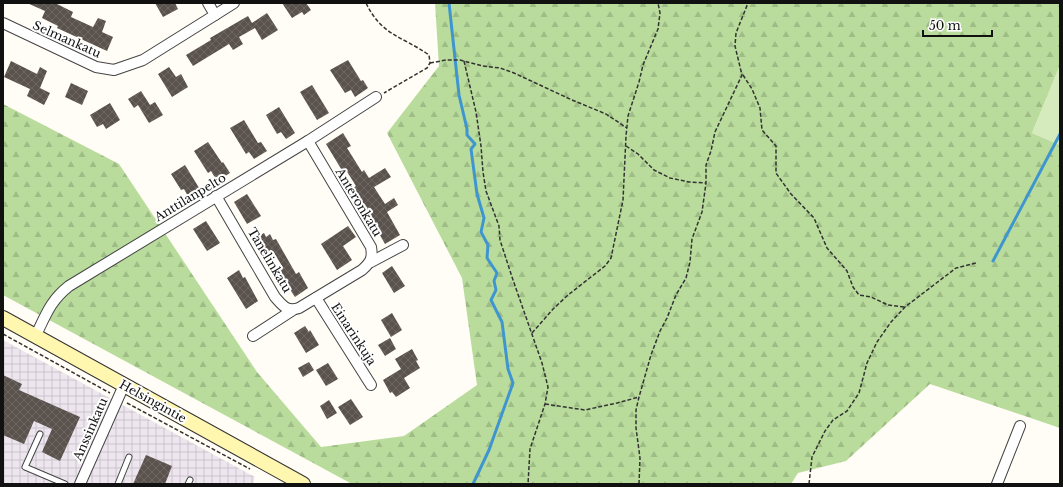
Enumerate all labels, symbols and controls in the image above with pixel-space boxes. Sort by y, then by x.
scale bar [923,12,992,38]
street label: Selmankatu [31,17,103,61]
text: 50 m [929,18,961,33]
street label: Anteronkatu [332,164,385,239]
street label: Anttilanpelto [151,170,229,225]
street label: Tanelinkatu [245,225,295,295]
street label: Einarinkuja [328,300,380,368]
street label: Helsingintie [117,376,189,426]
street label: Anssinkatu [69,395,111,464]

